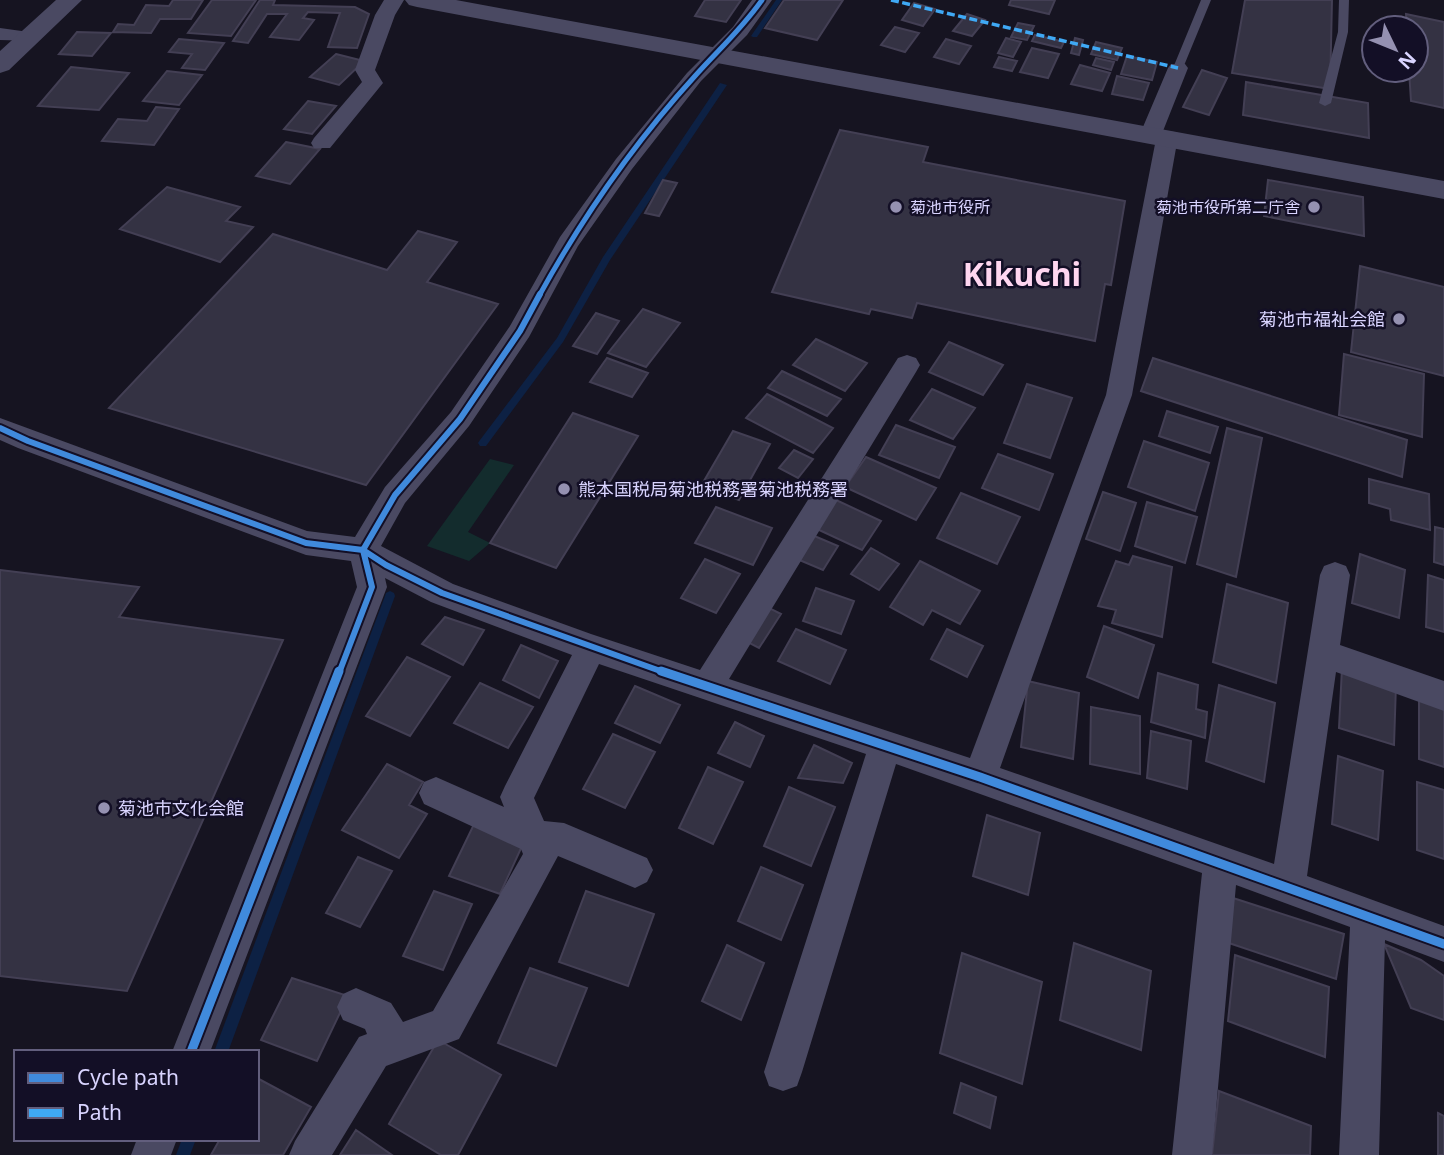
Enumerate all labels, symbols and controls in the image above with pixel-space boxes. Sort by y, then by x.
north arrow [1360,14,1430,84]
text: N [1393,46,1422,75]
place label: 菊池市役所 [910,196,990,218]
place label: 菊池市役所第二庁舎 [1156,196,1300,218]
marker: 菊池市役所 [888,199,904,215]
marker: 菊池市役所第二庁舎 [1306,199,1322,215]
district label: Kikuchi [963,252,1081,295]
place label: 菊池市福祉会館 [1259,307,1385,331]
marker: 菊池市福祉会館 [1391,311,1407,327]
place label: 熊本国税局菊池税務署菊池税務署 [578,477,848,501]
marker: 熊本国税局菊池税務署菊池税務署 [556,481,572,497]
place label: 菊池市文化会館 [118,796,244,820]
marker: 菊池市文化会館 [96,800,112,816]
legend [14,1050,259,1141]
text: Cycle path [77,1063,179,1091]
text: Path [77,1098,122,1126]

